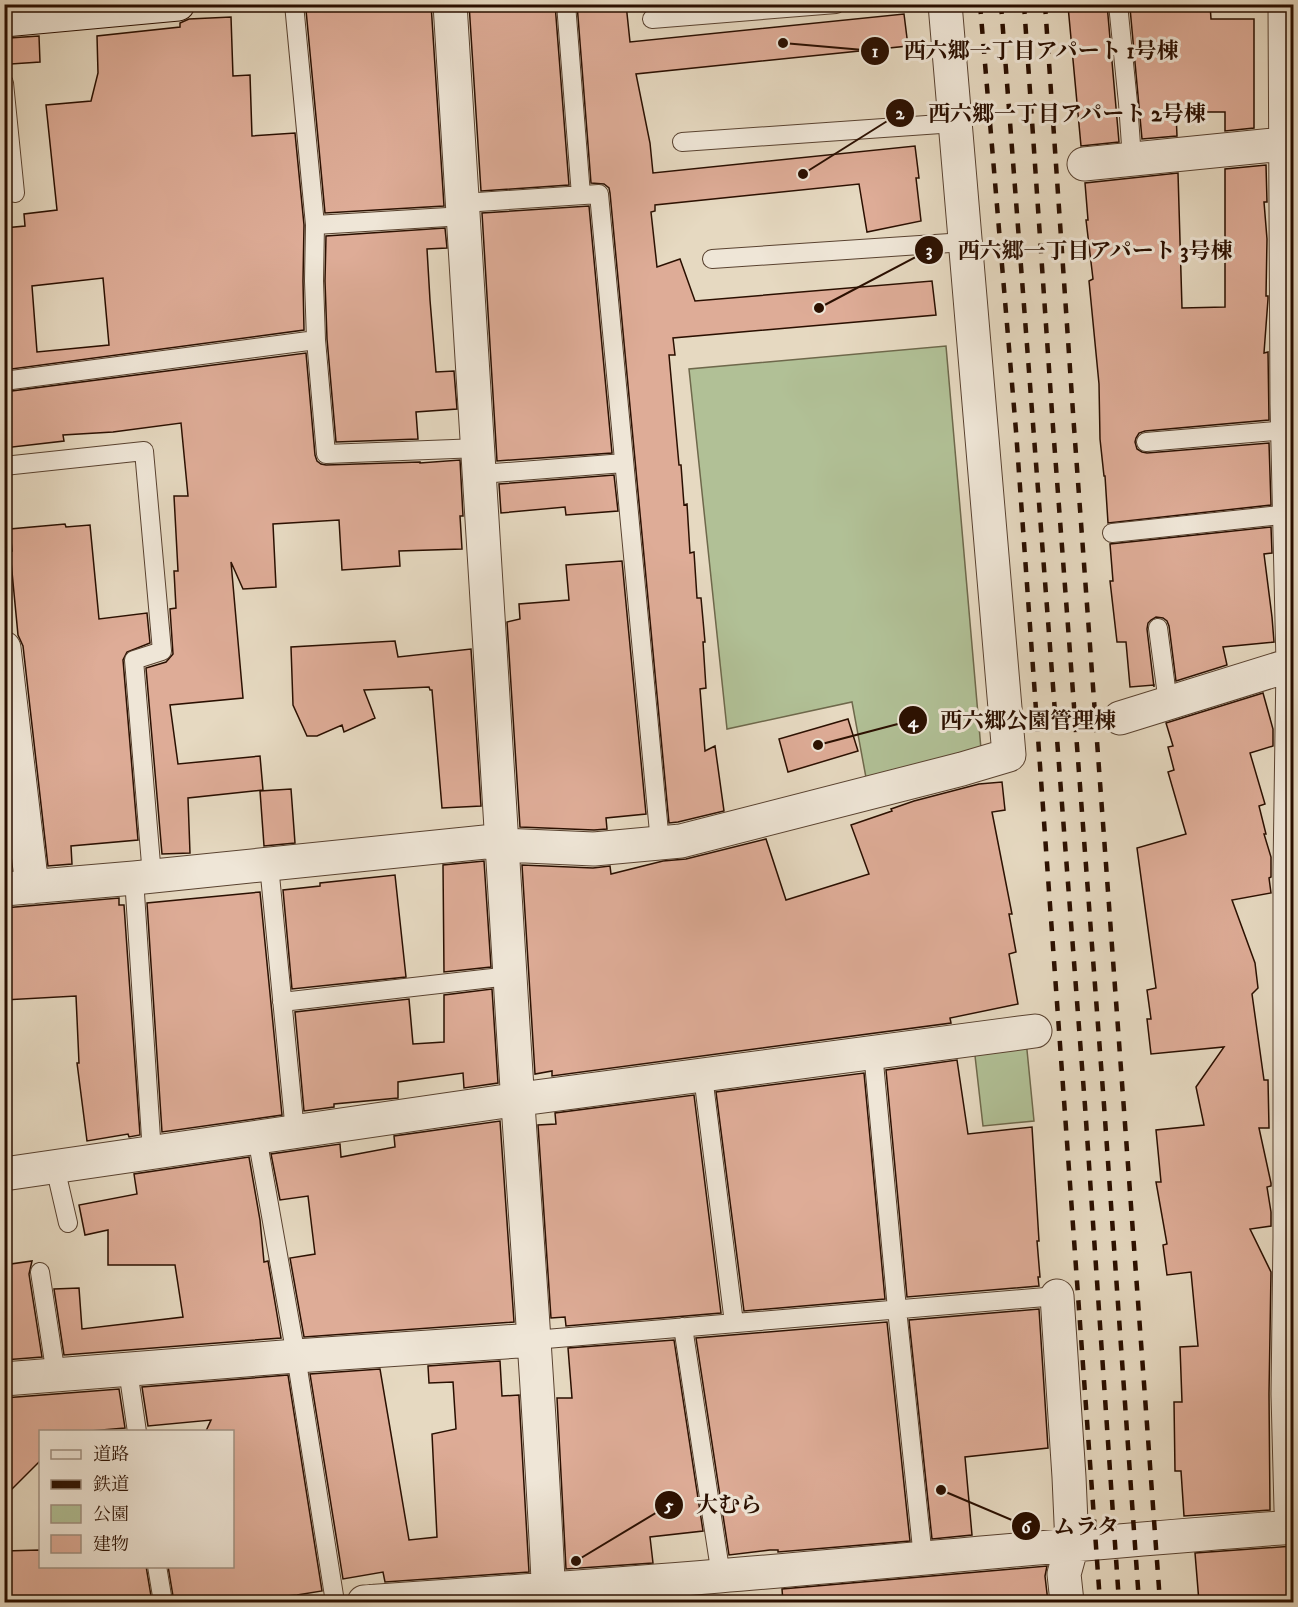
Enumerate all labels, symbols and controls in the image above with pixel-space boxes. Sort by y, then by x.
callout: 西六郷一丁目アパート 1号棟 [860,31,1191,71]
text: 西六郷一丁目アパート 1号棟 [903,38,1179,65]
text: 1 [872,41,879,63]
callout: 西六郷一丁目アパート 2号棟 [885,93,1219,133]
text: 西六郷一丁目アパート 2号棟 [928,101,1206,128]
text: 2 [896,103,906,125]
callout: 西六郷一丁目アパート 3号棟 [914,230,1245,270]
text: 西六郷一丁目アパート 3号棟 [957,238,1233,265]
text: 3 [926,240,933,262]
callout: 西六郷公園管理棟 [898,700,1128,740]
text: 西六郷公園管理棟 [940,708,1116,735]
text: 4 [907,711,919,733]
legend [39,1430,234,1568]
text: 道路 [93,1444,129,1466]
text: 鉄道 [93,1474,129,1496]
callout: 大むら [654,1485,774,1525]
text: 大むら [696,1492,762,1519]
text: 5 [664,1495,674,1517]
text: 公園 [93,1504,129,1526]
callout: ムラタ [1011,1506,1131,1546]
text: ムラタ [1053,1514,1119,1541]
text: 6 [1021,1517,1032,1539]
text: 建物 [93,1534,129,1556]

